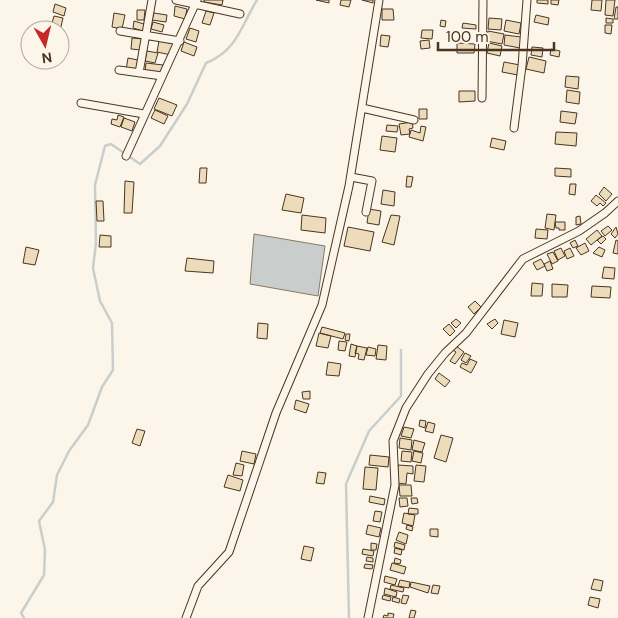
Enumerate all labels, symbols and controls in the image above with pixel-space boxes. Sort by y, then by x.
north arrow [20,20,70,70]
scale bar [438,20,554,52]
text: 100 m [446,27,489,47]
text: N [40,48,53,67]

